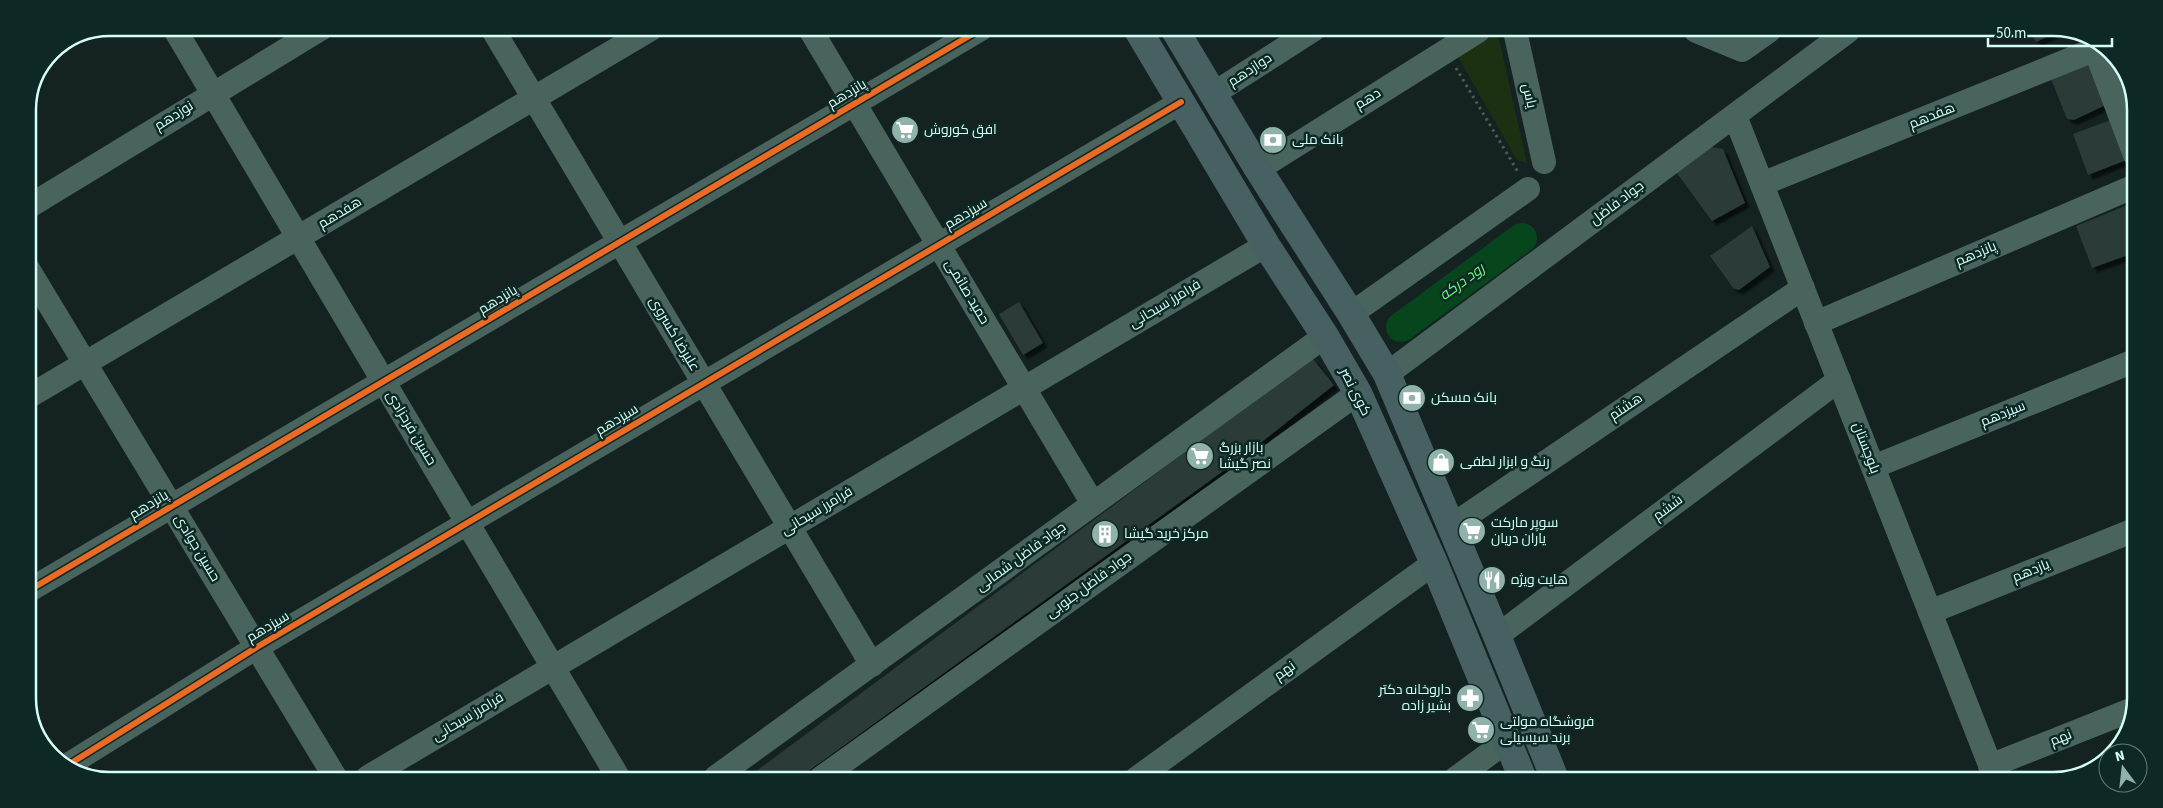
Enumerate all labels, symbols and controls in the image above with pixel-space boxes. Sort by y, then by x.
scale bar [1988,15,2112,47]
text: 50 m [1996,23,2026,44]
street label: دوازدهم [1224,48,1276,92]
street label: پانزدهم [823,74,871,114]
street label: یاس [1516,82,1542,111]
street label: دهم [1351,83,1385,115]
street label: نوزدهم [151,96,197,136]
street label: هفدهم [1906,98,1958,134]
supermarket icon: افق کوروش [890,115,920,145]
place label: افق کوروش [924,120,997,140]
bank icon: بانک ملی [1258,125,1288,155]
place label: بانک ملی [1292,130,1344,150]
street label: جواد فاضل [1586,176,1648,230]
street label: هفدهم [314,192,366,234]
street label: سیزدهم [941,193,991,235]
street label: پانزدهم [1952,236,2000,272]
street label: حمید صائمی [940,256,994,328]
water label: رود درکه [1435,258,1490,306]
street label: فرامرز سبحانی [1125,275,1205,333]
street label: پانزدهم [474,280,522,320]
street label: علیرضا کسروی [644,293,704,375]
street label: کوی نصر [1334,364,1376,420]
bank icon: بانک مسکن [1397,383,1427,413]
street label: حسین فرحزادی [381,387,441,469]
place label: بانک مسکن [1431,388,1497,408]
street label: هشتم [1605,388,1647,426]
street label: سیزدهم [1977,396,2029,432]
street label: سیزدهم [592,399,642,441]
street label: بلوچستان [1847,419,1885,477]
place label: بازار بزرگ نصر گیشا [1219,438,1271,474]
supermarket icon: بازار بزرگ نصر گیشا [1185,441,1215,471]
shop icon: رنگ و ابزار لطفی [1426,447,1456,477]
place label: رنگ و ابزار لطفی [1460,452,1550,472]
street label: فرامرز سبحانی [777,482,857,540]
street label: پانزدهم [125,485,173,525]
street label: ششم [1649,490,1687,526]
street label: حسین جوادی [169,511,225,585]
place label: سوپر مارکت یاران دریان [1491,513,1558,549]
supermarket icon: سوپر مارکت یاران دریان [1457,516,1487,546]
street label: جواد فاضل شمالی [972,517,1070,597]
building icon: مرکز خرید گیشا [1090,519,1120,549]
place label: مرکز خرید گیشا [1124,524,1209,544]
street label: جواد فاضل جنوبی [1042,547,1136,623]
street label: یازدهم [2009,554,2053,588]
restaurant icon: هایت ویژه [1477,565,1507,595]
place label: هایت ویژه [1511,570,1568,590]
street label: سیزدهم [243,606,293,648]
street label: نهم [1270,656,1300,686]
place label: داروخانه دکتر بشیر زاده [1378,680,1451,716]
pharmacy icon: داروخانه دکتر بشیر زاده [1455,683,1485,713]
street label: فرامرز سبحانی [428,688,508,746]
place label: فروشگاه مولتی برند سیسیلی [1500,712,1594,748]
supermarket icon: فروشگاه مولتی برند سیسیلی [1466,715,1496,745]
street label: نهم [2047,725,2075,751]
north arrow [2098,743,2148,793]
text: N [2113,746,2127,767]

